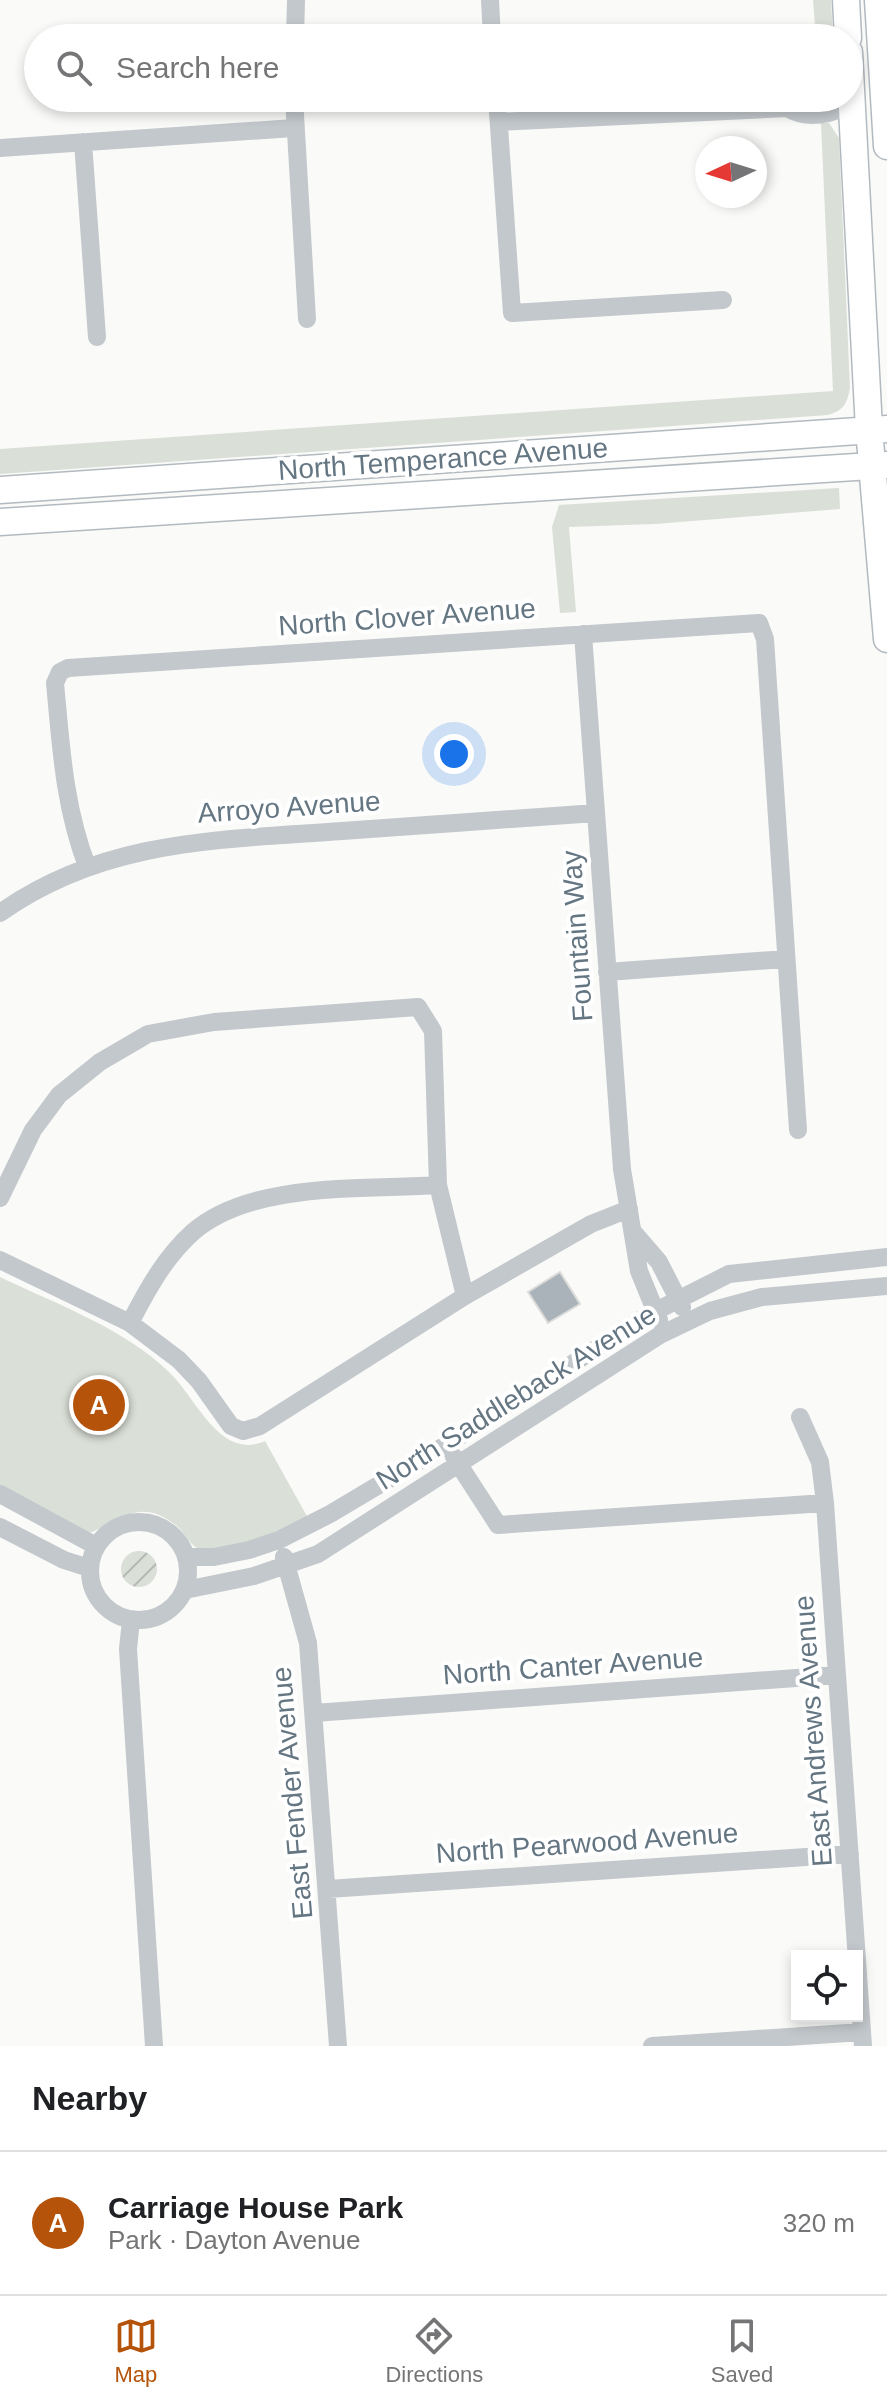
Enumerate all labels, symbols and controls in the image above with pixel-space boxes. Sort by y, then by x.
search box [24,24,863,112]
icon: search [52,46,96,90]
text: Search here [116,51,279,84]
north arrow [695,136,767,208]
street label: North Temperance Avenue [277,432,609,486]
street label: North Clover Avenue [277,593,537,641]
your location [434,734,474,774]
street label: Arroyo Avenue [197,785,381,829]
street label: Fountain Way [556,849,598,1023]
street label: North Saddleback Avenue [371,1298,661,1496]
pin: A [73,1375,125,1435]
street label: East Andrews Avenue [788,1594,838,1868]
street label: North Canter Avenue [442,1641,704,1691]
street label: East Fender Avenue [266,1666,318,1920]
street label: North Pearwood Avenue [435,1817,739,1869]
map controls [791,1950,863,2022]
button: locate [791,1950,863,2022]
text: Nearby [32,2079,147,2117]
text: Carriage House Park [108,2191,403,2224]
text: A [49,2208,67,2238]
text: 320 m [783,2208,855,2238]
text: Park · Dayton Avenue [108,2225,360,2255]
tab: Map [114,2314,158,2388]
tab: Directions [385,2314,483,2388]
tab: Saved [711,2314,773,2388]

